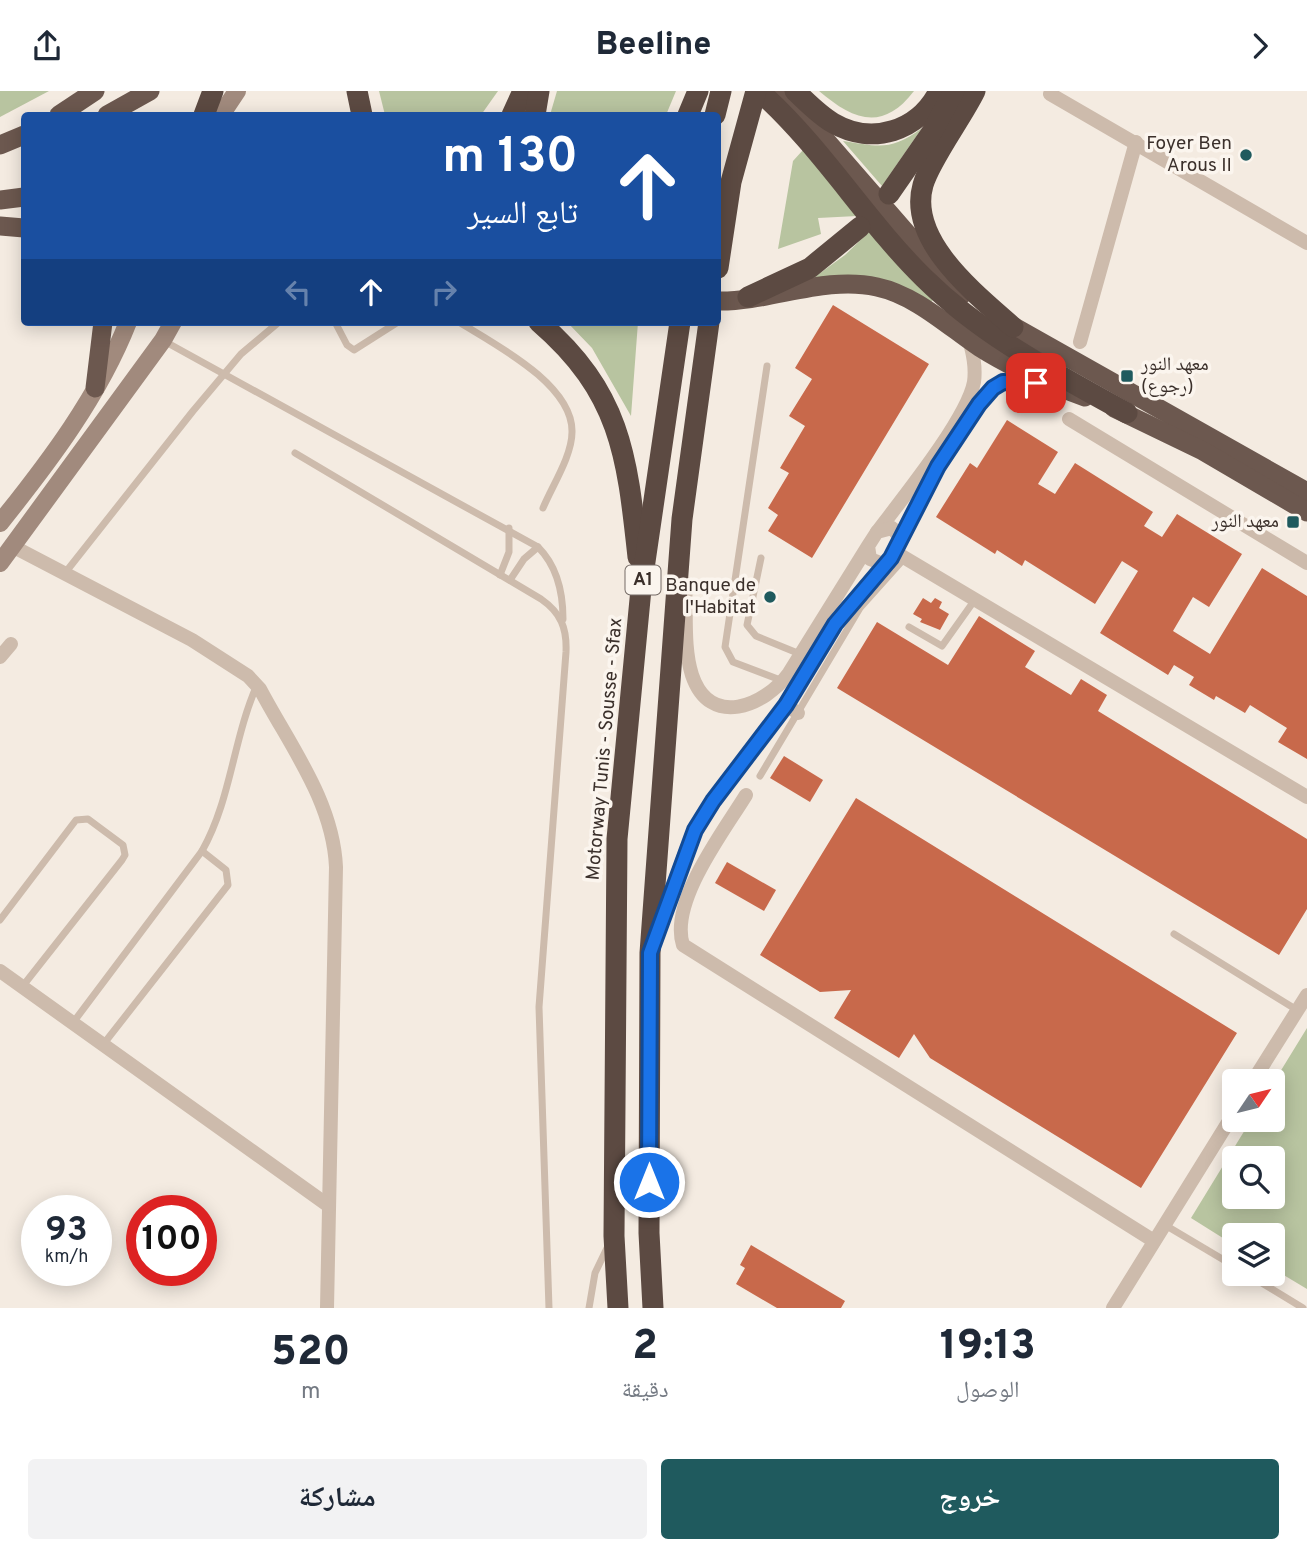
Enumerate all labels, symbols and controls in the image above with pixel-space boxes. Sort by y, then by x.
text: Beeline [596,26,711,66]
icon: share [28,27,66,65]
icon: forward [1241,27,1279,65]
text: 130 m [442,128,578,190]
place label: Foyer Ben Arous II [1146,132,1232,178]
icon: ahead [602,140,693,231]
marker: Foyer Ben Arous II [1238,147,1254,163]
text: تابع السير [467,195,578,235]
icon: left [279,273,317,311]
icon: ahead [352,273,390,311]
icon: right [425,273,463,311]
pin [1006,353,1066,413]
place label: معهد النور (رجوع) [1140,353,1209,399]
icon: arrive [1017,364,1055,402]
marker: معهد النور (رجوع) [1119,368,1135,384]
place label: معهد النور [1210,510,1279,534]
marker: معهد النور [1285,514,1301,530]
road number: A1 [626,566,660,595]
place label: Banque de l'Habitat [665,574,756,620]
marker: Banque de l'Habitat [762,589,778,605]
street label: Motorway Tunis - Sousse - Sfax [582,616,628,881]
north arrow [1222,1069,1284,1132]
map controls [1222,1069,1285,1286]
position arrow [612,1145,686,1219]
button: search [1222,1146,1285,1209]
speed limit sign: 100 [126,1195,217,1286]
text: 93 [45,1209,88,1253]
button: layers [1222,1223,1285,1286]
text: km/h [45,1246,88,1269]
text: 2 [632,1321,658,1374]
text: 19:13 [940,1321,1036,1374]
text: 520 [271,1327,350,1380]
text: دقيقة [622,1377,668,1406]
text: الوصول [956,1377,1020,1406]
text: m [301,1378,321,1407]
button: مشاركة [28,1459,647,1539]
button: خروج [661,1459,1279,1539]

